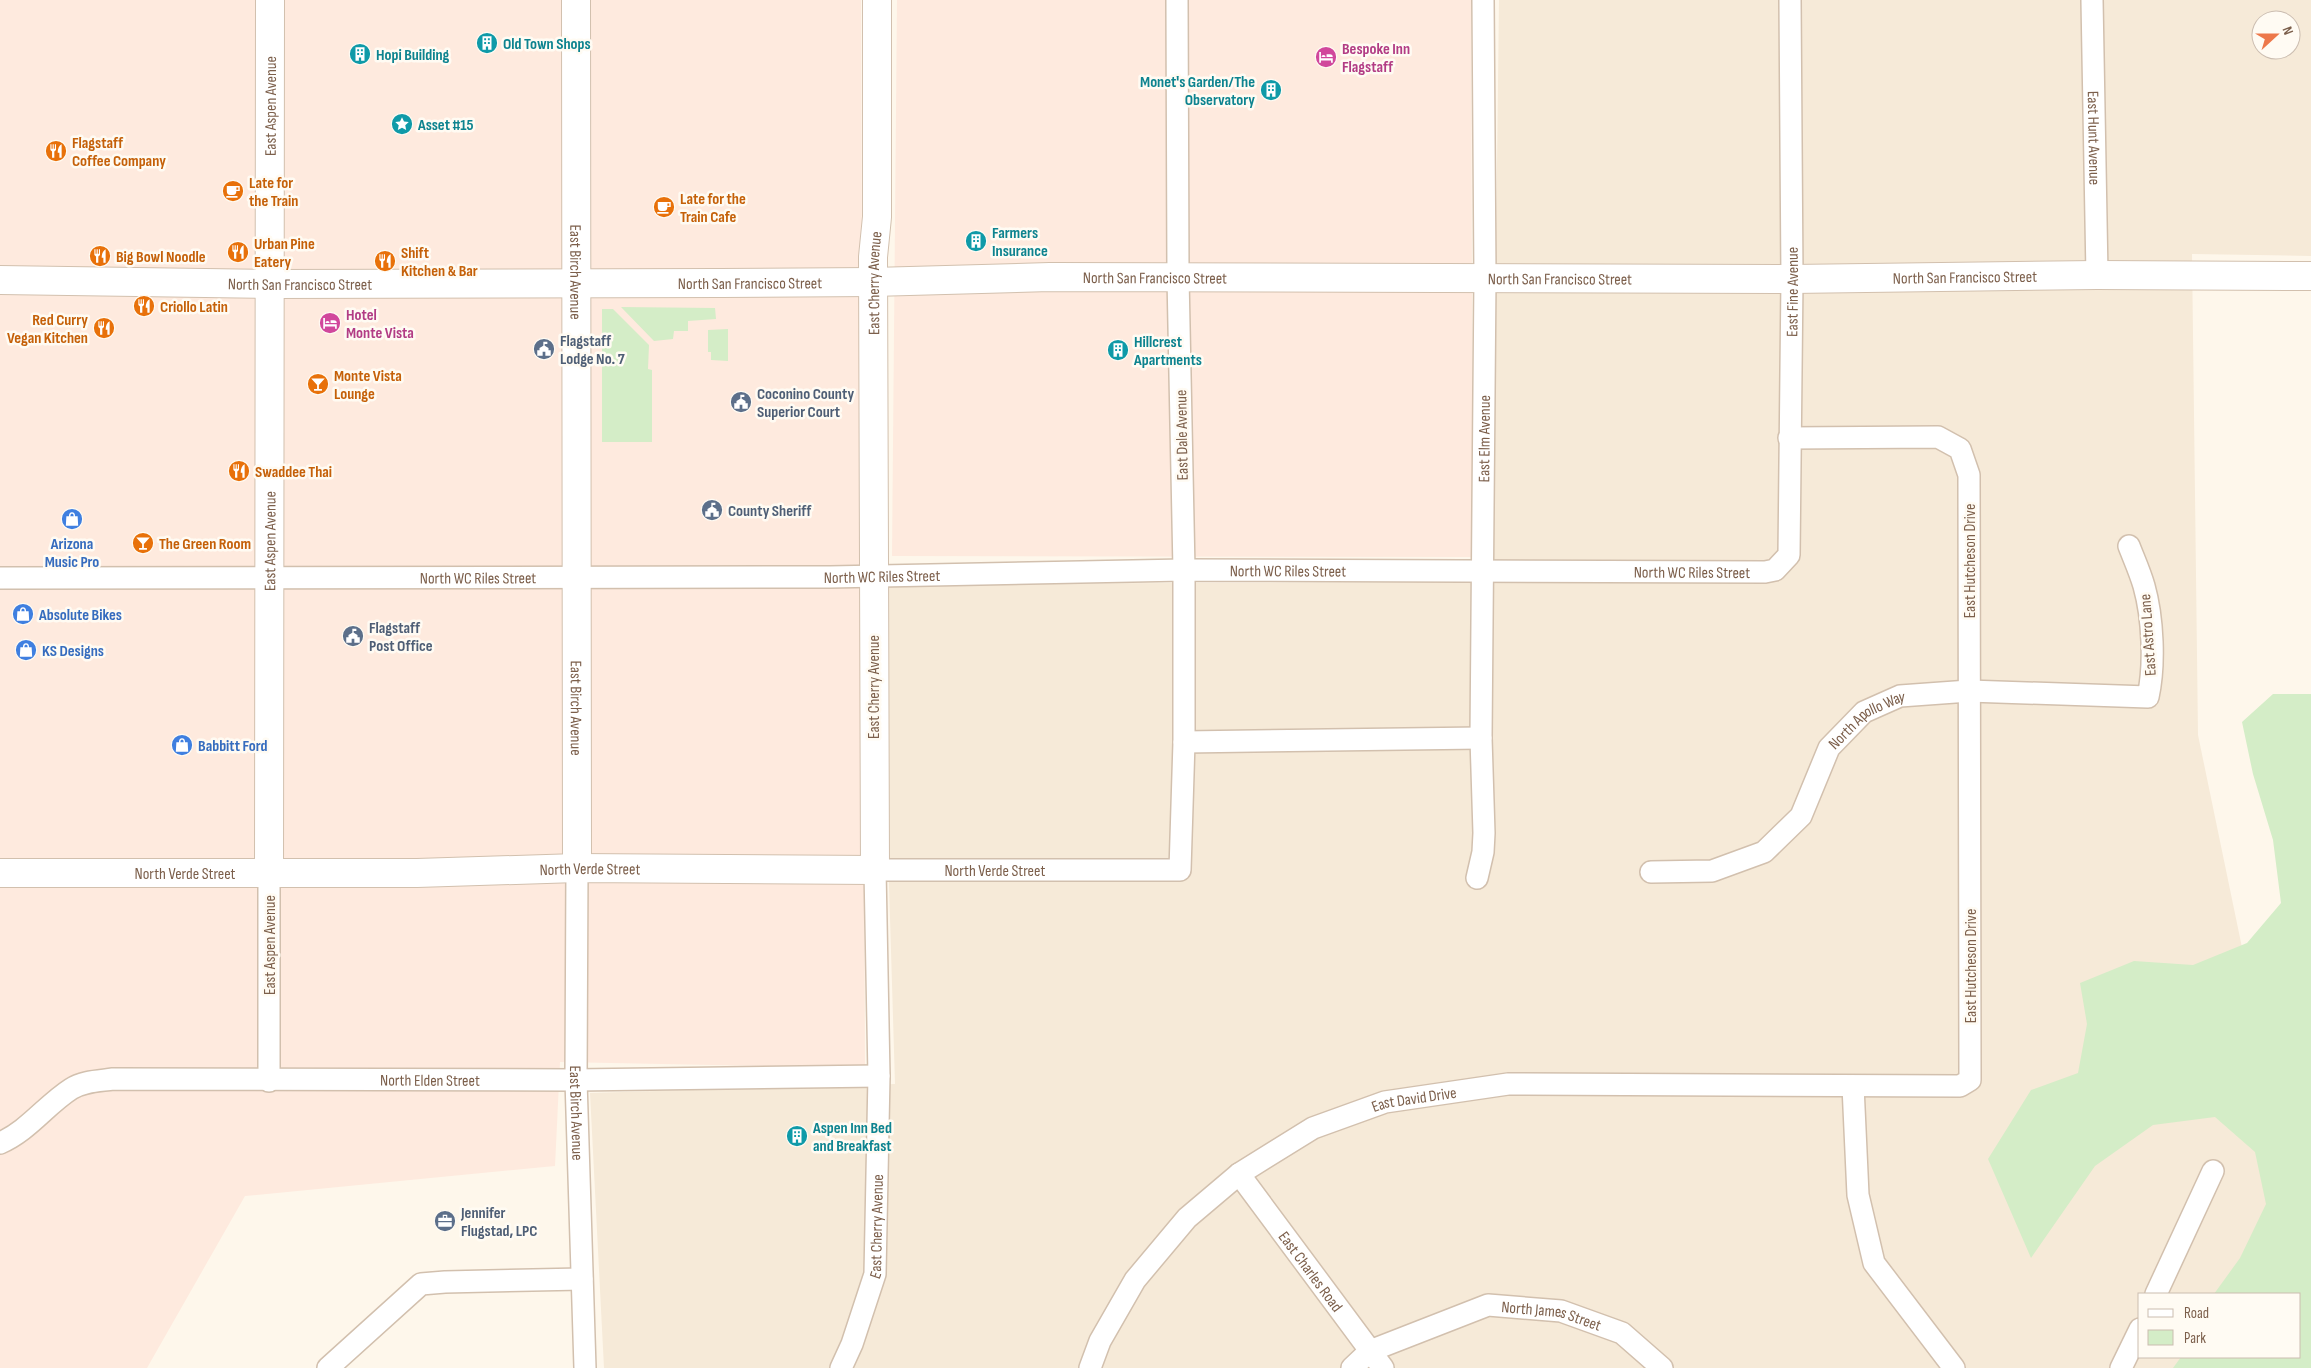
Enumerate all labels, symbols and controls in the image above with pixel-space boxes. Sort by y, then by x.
north arrow [2251,10,2301,60]
text: N [2278,24,2297,37]
building icon: Old Town Shops [475,31,499,55]
place label: Old Town Shops [503,35,591,54]
place label: Bespoke Inn Flagstaff [1342,40,1410,77]
building icon: Hopi Building [348,42,372,66]
hotel icon: Bespoke Inn Flagstaff [1314,45,1338,69]
place label: Hopi Building [376,46,450,65]
street label: East Aspen Avenue [262,56,281,156]
place label: Monet's Garden/The Observatory [1140,73,1255,110]
building icon: Monet's Garden/The Observatory [1259,78,1283,102]
street label: East Hunt Avenue [2083,91,2103,185]
place icon: Asset #15 [390,112,414,136]
place label: Asset #15 [417,116,474,135]
place label: Flagstaff Coffee Company [72,134,166,171]
restaurant icon: Flagstaff Coffee Company [44,139,68,163]
place label: Late for the Train [249,174,298,211]
cafe icon: Late for the Train [221,179,245,203]
place label: Late for the Train Cafe [680,190,746,227]
cafe icon: Late for the Train Cafe [652,195,676,219]
street label: East Birch Avenue [565,224,584,320]
place label: Farmers Insurance [992,224,1048,261]
building icon: Farmers Insurance [964,229,988,253]
street label: East Cherry Avenue [865,230,887,335]
place label: Urban Pine Eatery [254,235,315,272]
restaurant icon: Urban Pine Eatery [226,240,250,264]
restaurant icon: Big Bowl Noodle [88,244,112,268]
place label: Shift Kitchen & Bar [401,244,478,281]
street label: East Fine Avenue [1783,247,1803,337]
place label: Big Bowl Noodle [116,248,206,267]
restaurant icon: Shift Kitchen & Bar [373,249,397,273]
street label: North San Francisco Street [1893,268,2037,289]
street label: North San Francisco Street [1083,269,1227,288]
street label: North San Francisco Street [1488,270,1632,290]
street label: North San Francisco Street [678,274,822,294]
street label: North San Francisco Street [228,275,372,295]
restaurant icon: Criollo Latin [132,294,156,318]
place label: Criollo Latin [160,298,228,317]
place label: Hotel Monte Vista [346,306,414,343]
place label: Red Curry Vegan Kitchen [7,311,88,348]
hotel icon: Hotel Monte Vista [318,311,342,335]
restaurant icon: Red Curry Vegan Kitchen [92,316,116,340]
place label: Flagstaff Lodge No. 7 [560,332,625,369]
place label: Hillcrest Apartments [1133,333,1202,370]
public building icon: Flagstaff Lodge No. 7 [532,337,556,361]
building icon: Hillcrest Apartments [1106,338,1130,362]
place label: Monte Vista Lounge [334,367,402,404]
bar icon: Monte Vista Lounge [306,372,330,396]
place label: Coconino County Superior Court [757,385,854,422]
street label: East Dale Avenue [1172,389,1193,480]
public building icon: Coconino County Superior Court [729,390,753,414]
street label: East Elm Avenue [1475,395,1495,483]
restaurant icon: Swaddee Thai [227,459,251,483]
place label: Swaddee Thai [255,463,332,482]
street label: East Aspen Avenue [261,491,280,591]
public building icon: County Sheriff [700,498,724,522]
place label: County Sheriff [728,502,812,521]
street label: East Hutcheson Drive [1961,504,1980,618]
shop icon: Arizona Music Pro [60,507,84,531]
bar icon: The Green Room [131,531,155,555]
place label: Arizona Music Pro [45,535,99,572]
place label: The Green Room [159,535,251,554]
street label: North WC Riles Street [1230,562,1346,582]
street label: North WC Riles Street [1634,564,1750,583]
street label: North WC Riles Street [824,567,941,588]
street label: North WC Riles Street [420,569,536,588]
street label: East Astro Lane [2136,593,2161,677]
shop icon: Absolute Bikes [11,602,35,626]
place label: Absolute Bikes [38,606,122,625]
place label: Flagstaff Post Office [369,619,433,656]
public building icon: Flagstaff Post Office [341,624,365,648]
street label: East Cherry Avenue [865,635,884,739]
shop icon: KS Designs [14,638,38,662]
place label: KS Designs [42,642,104,661]
street label: East Birch Avenue [566,660,585,756]
street label: North Apollo Way [1825,688,1906,754]
shop icon: Babbitt Ford [170,733,194,757]
place label: Babbitt Ford [198,737,268,756]
street label: North Verde Street [539,860,641,880]
street label: North Verde Street [944,862,1045,881]
street label: North Verde Street [135,865,236,884]
street label: East Aspen Avenue [261,895,280,995]
street label: East Hutcheson Drive [1962,909,1981,1023]
street label: East Birch Avenue [565,1065,587,1161]
street label: North Elden Street [380,1072,480,1091]
street label: East David Drive [1369,1084,1458,1117]
place label: Aspen Inn Bed and Breakfast [812,1119,892,1156]
building icon: Aspen Inn Bed and Breakfast [785,1124,809,1148]
street label: East Cherry Avenue [866,1174,888,1281]
place label: Jennifer Flugstad, LPC [460,1204,537,1241]
office icon: Jennifer Flugstad, LPC [433,1209,457,1233]
street label: East Charles Road [1274,1228,1346,1316]
legend [2138,1293,2301,1358]
street label: North James Street [1501,1298,1604,1336]
text: Road [2184,1304,2209,1323]
text: Park [2184,1329,2206,1348]

